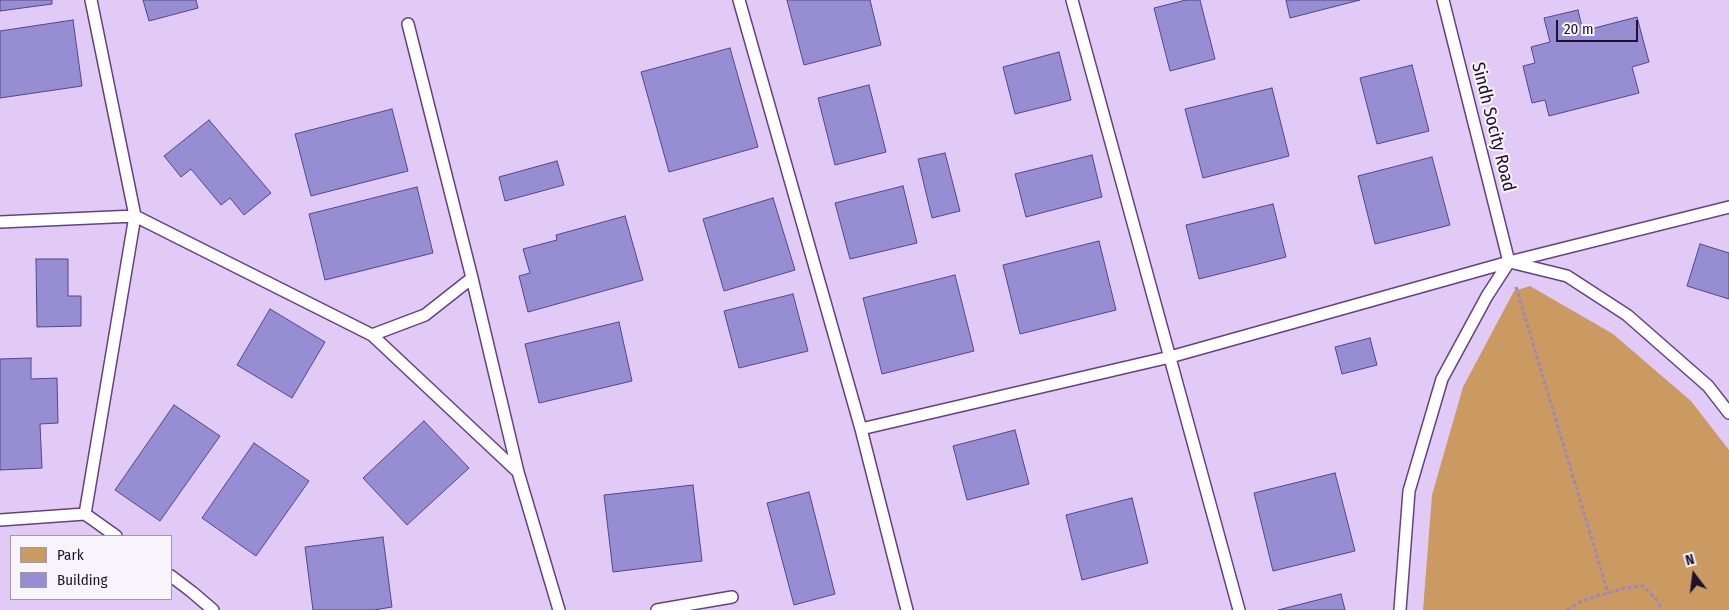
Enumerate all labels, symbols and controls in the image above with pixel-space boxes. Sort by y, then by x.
scale bar [1559,10,1642,42]
text: 20 m [1564,20,1594,38]
street label: Sindh Socity Road [1467,60,1519,194]
legend [10,535,172,600]
text: Park [57,546,84,564]
north arrow [1669,550,1719,600]
text: N [1684,551,1696,569]
text: Building [57,571,108,589]

